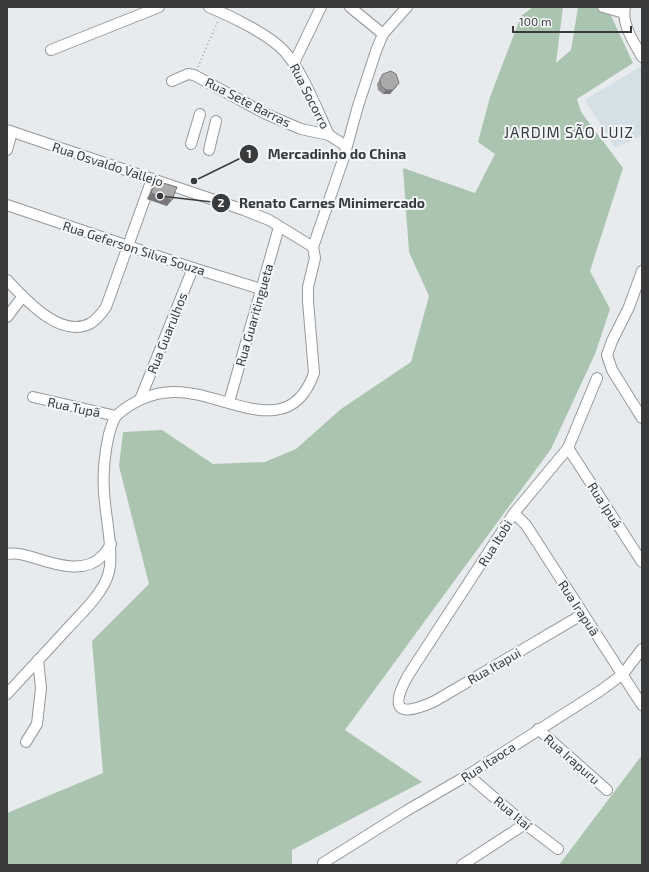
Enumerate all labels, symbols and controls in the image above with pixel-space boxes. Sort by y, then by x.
scale bar [513,8,631,34]
text: 100 m [519,14,551,28]
street label: Rua Socorro [287,61,333,131]
street label: Rua Sete Barras [203,74,293,130]
district label: JARDIM SÃO LUIZ [504,123,634,141]
street label: Rua Osvaldo Vallejo [50,138,166,190]
callout: Mercadinho do China [239,141,414,167]
text: Mercadinho do China [268,145,406,162]
text: 1 [246,146,252,160]
callout: Renato Carnes Minimercado [211,190,433,216]
text: Renato Carnes Minimercado [239,194,425,211]
text: 2 [218,195,225,209]
street label: Rua Geferson Silva Souza [61,217,207,279]
street label: Rua Guaritingueta [232,262,276,368]
street label: Rua Guarulhos [143,290,191,376]
street label: Rua Tupã [46,394,102,420]
street label: Rua Ipuá [584,479,626,531]
street label: Rua Itobi [474,517,516,569]
street label: Rua Irapuã [555,577,603,639]
street label: Rua Itapui [464,644,524,688]
street label: Rua Irapuru [541,730,603,788]
street label: Rua Itaoca [458,738,518,786]
street label: Rua Itaí [491,793,536,834]

